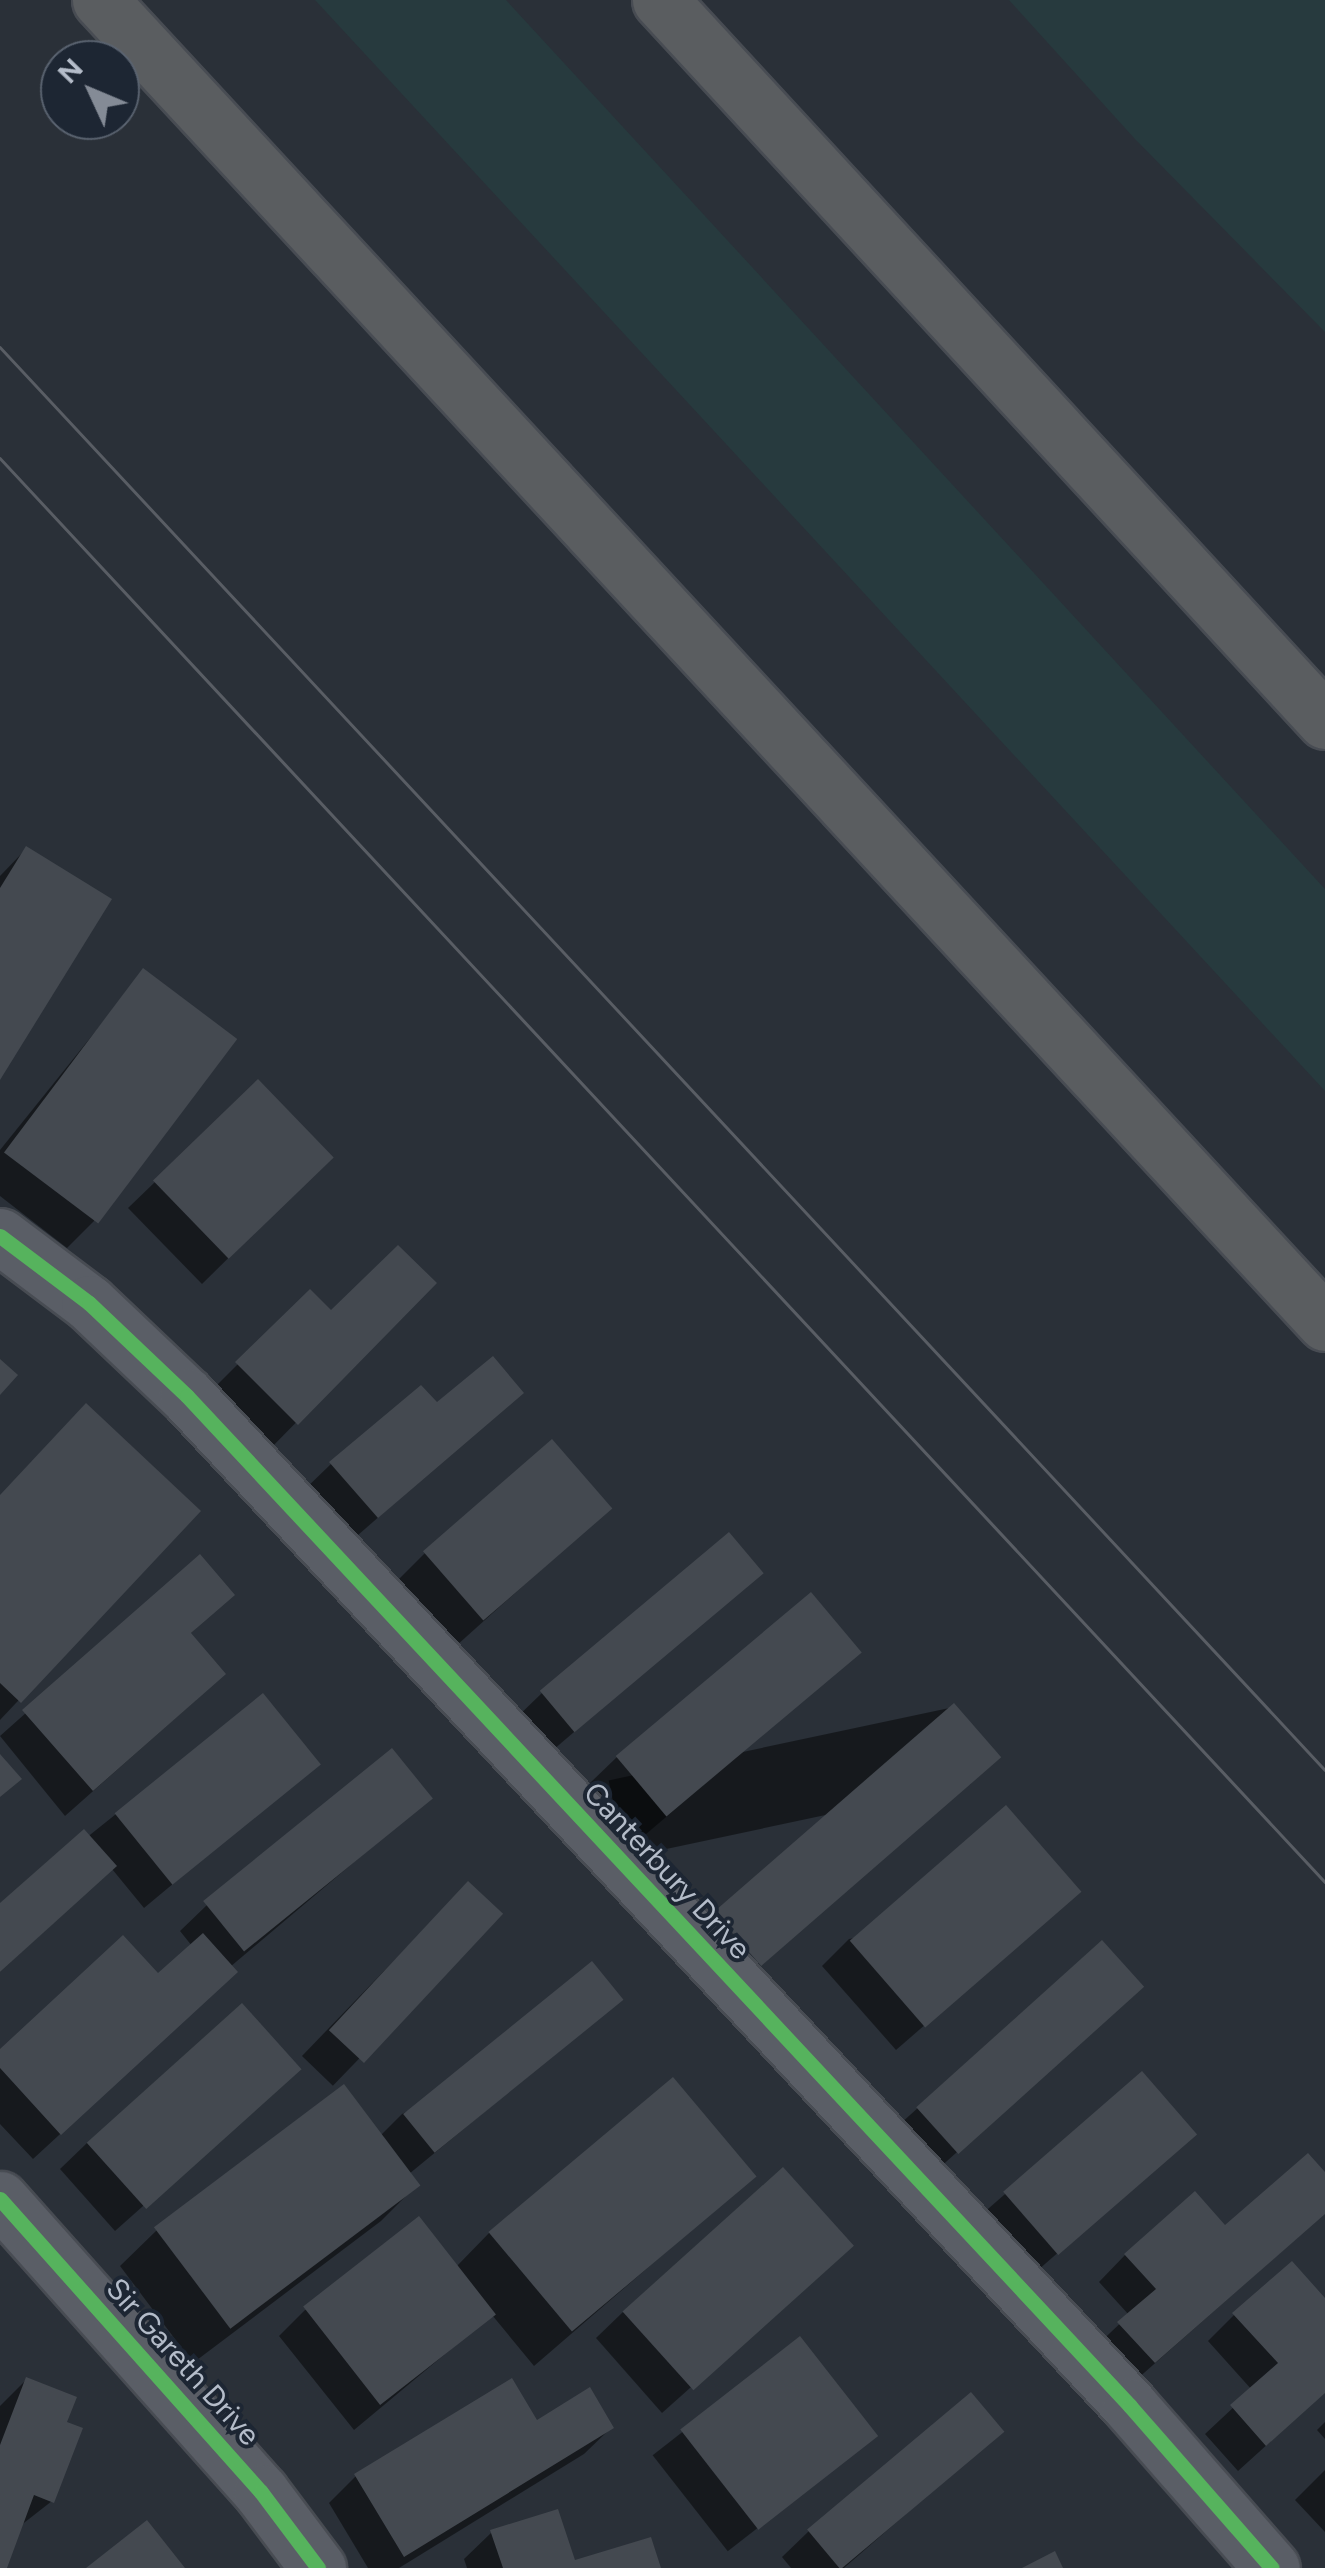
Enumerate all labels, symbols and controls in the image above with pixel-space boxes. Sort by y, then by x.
north arrow [40,40,140,140]
text: N [50,51,90,90]
street label: Canterbury Drive [576,1775,758,1967]
street label: Sir Gareth Drive [99,2271,267,2453]

